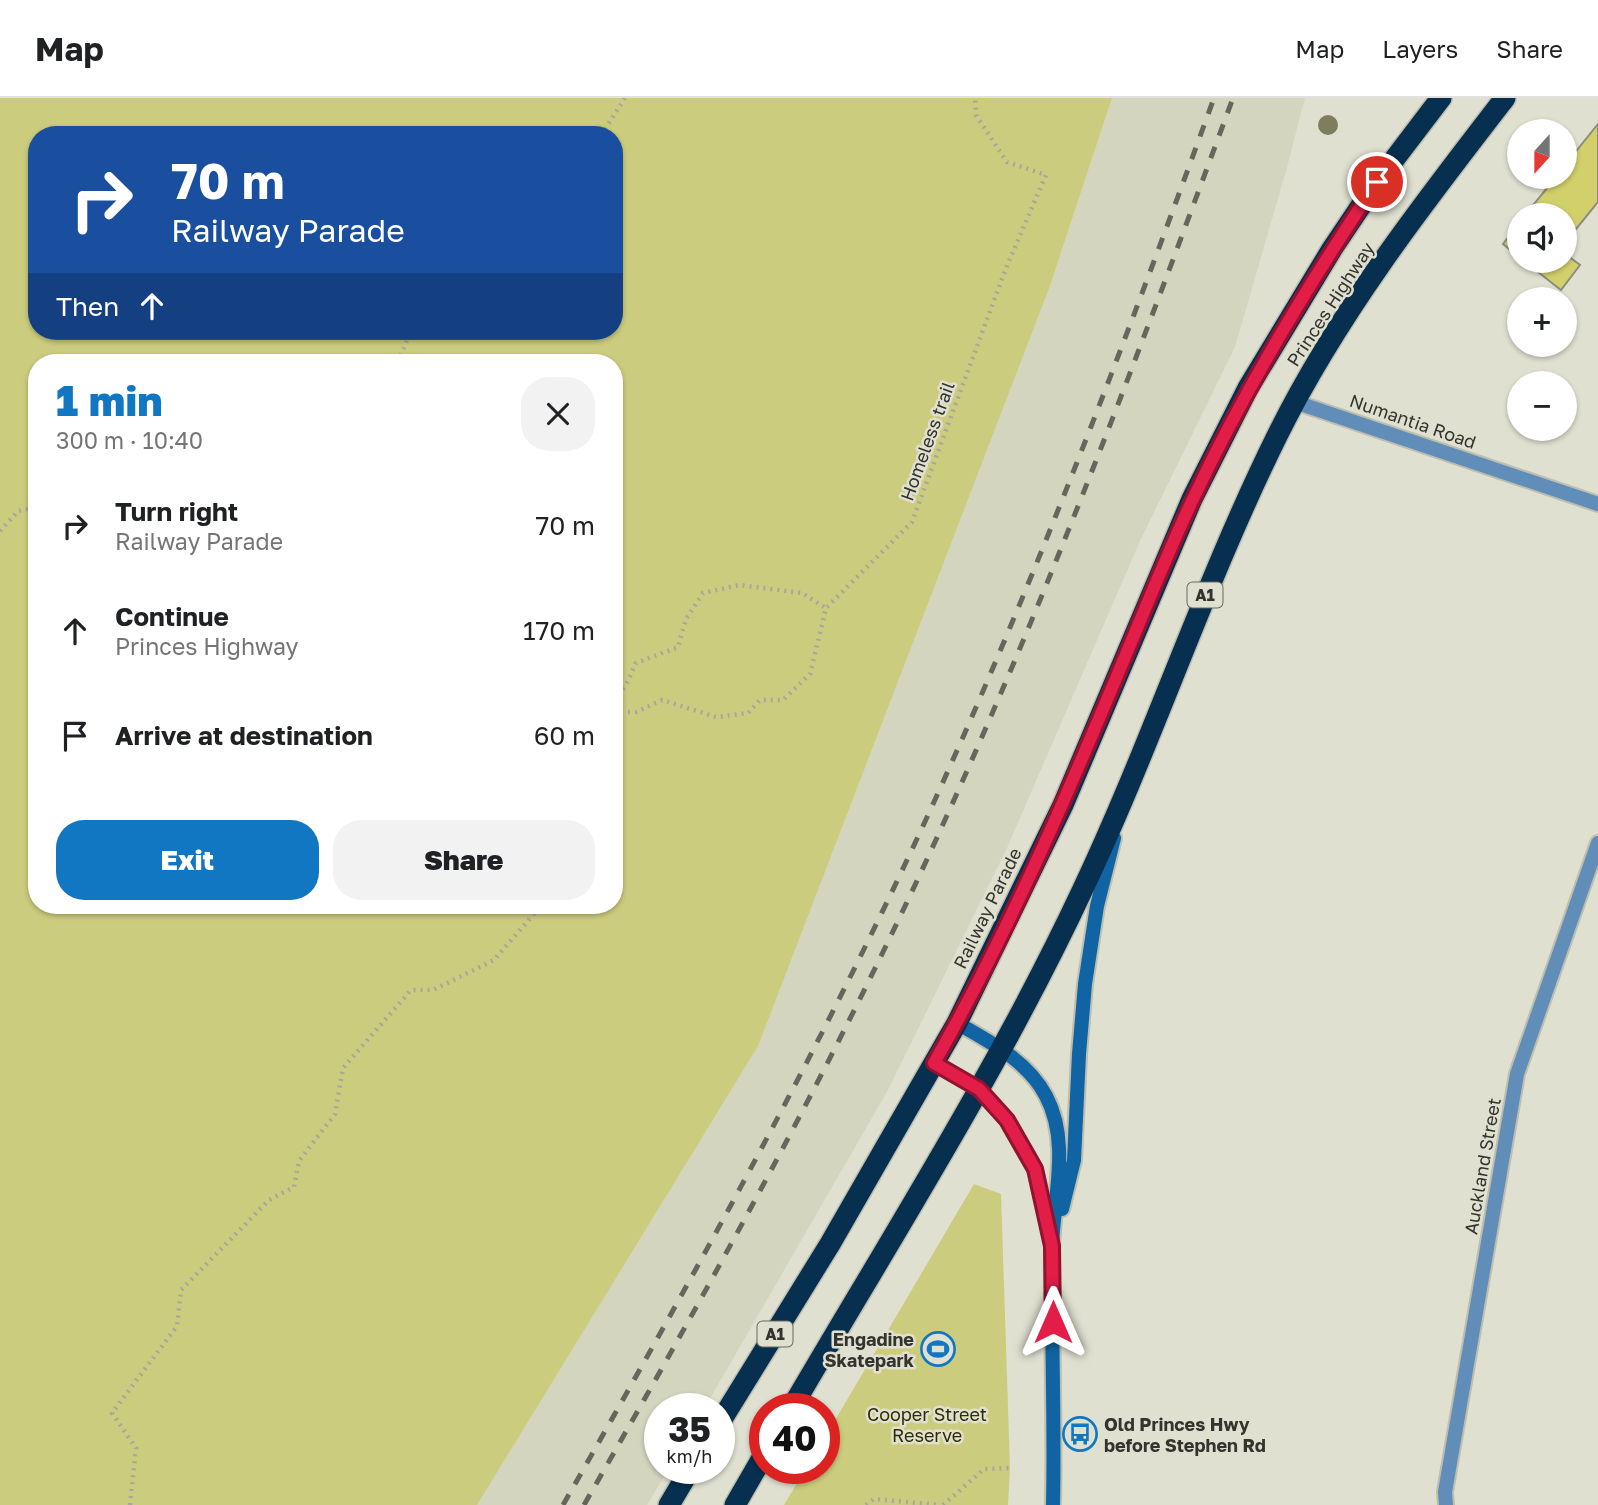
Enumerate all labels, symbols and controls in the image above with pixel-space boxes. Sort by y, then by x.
text: Map [35,29,104,68]
text: Map [1295,34,1344,63]
text: Layers [1382,34,1458,63]
text: Share [1496,34,1563,63]
north arrow [1507,119,1577,189]
map controls [1507,119,1577,441]
text: 70 m [171,151,285,210]
pin [1347,152,1407,212]
icon: right [56,154,147,245]
icon: arrive [1358,163,1396,201]
button: sound [1507,203,1577,273]
text: Railway Parade [171,211,405,249]
street label: Princes Highway [1282,238,1378,370]
icon: ahead [133,287,171,325]
button: + [1507,287,1577,357]
text: Then [56,291,119,322]
button: − [1507,371,1577,441]
text: 1 min [56,375,163,425]
button: close [521,377,595,451]
street label: Homeless trail [895,378,959,504]
street label: Numantia Road [1347,389,1479,453]
text: 300 m · 10:40 [56,426,203,454]
text: Turn right [115,496,238,527]
icon: right [56,507,94,545]
text: 70 m [536,510,595,541]
text: Railway Parade [115,527,283,555]
road number: A1 [1188,582,1222,608]
text: Continue [115,601,229,632]
icon: ahead [56,612,94,650]
text: 170 m [523,615,595,646]
text: Princes Highway [115,632,298,660]
icon: arrive [56,717,94,755]
text: Arrive at destination [115,720,373,751]
text: 60 m [534,720,595,751]
button: Exit [56,820,319,900]
button: Share [333,820,595,900]
street label: Railway Parade [948,844,1026,972]
street label: Auckland Street [1459,1096,1505,1236]
position arrow [1016,1285,1090,1359]
road number: A1 [758,1322,792,1346]
place label: Engadine Skatepark [824,1328,915,1371]
sports icon: Engadine Skatepark [919,1330,957,1368]
speed limit sign: 40 [749,1393,840,1484]
park label: Cooper Street Reserve [867,1403,987,1446]
text: 35 [668,1408,711,1450]
place label: Old Princes Hwy before Stephen Rd [1104,1413,1266,1456]
bus stop icon: Old Princes Hwy before Stephen Rd [1061,1415,1099,1453]
text: km/h [667,1445,712,1467]

